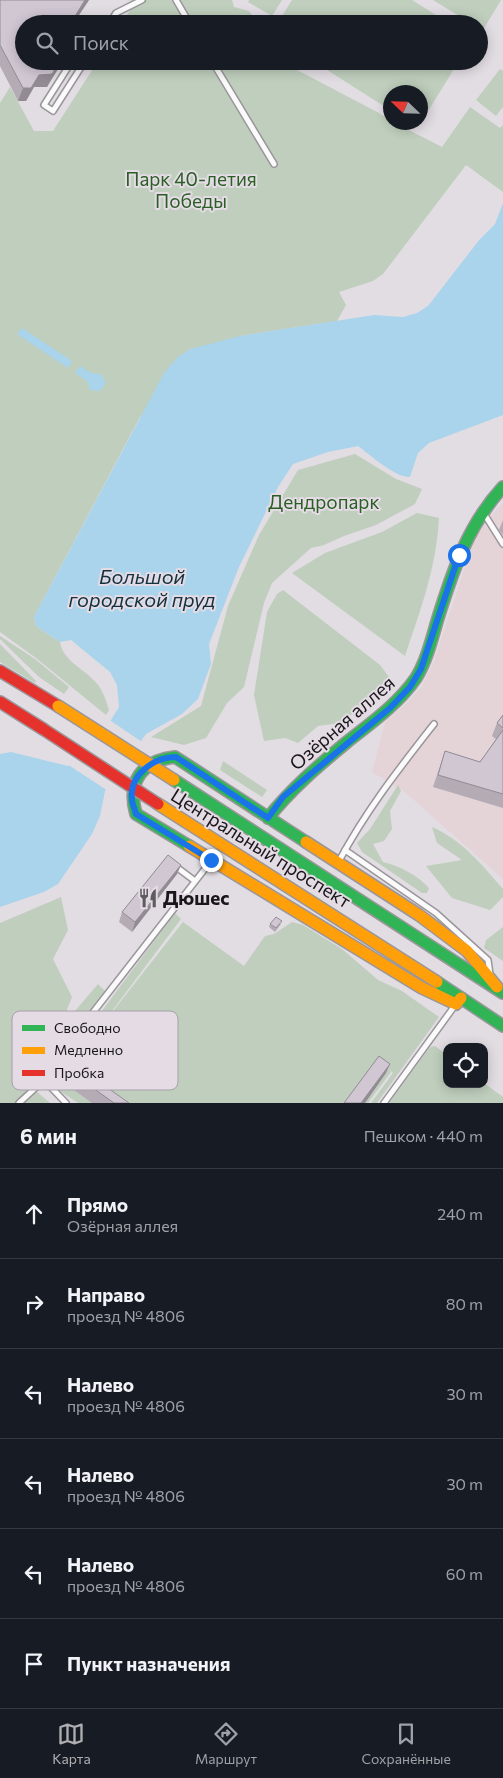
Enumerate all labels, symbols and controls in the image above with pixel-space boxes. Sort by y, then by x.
search box [15,15,488,70]
icon: search [33,29,61,57]
text: Поиск [73,31,129,54]
north arrow [383,85,428,130]
park label: Парк 40-летия Победы [125,167,257,212]
park label: Дендропарк [268,490,380,513]
route start [448,544,471,567]
water label: Большой городской пруд [68,564,216,611]
street label: Озёрная аллея [284,671,399,775]
street label: Центральный проспект [167,783,355,912]
route end [200,849,223,872]
place label: Дюшес [163,886,230,909]
restaurant icon: Дюшес [137,887,159,909]
legend [12,1011,178,1090]
text: Свободно [54,1019,121,1036]
text: Медленно [54,1041,123,1058]
map controls [443,1043,488,1088]
button: locate [443,1043,488,1088]
text: Пробка [54,1064,104,1081]
text: 6 мин [20,1123,77,1148]
text: Пешком · 440 m [364,1126,483,1145]
text: Прямо [67,1193,128,1216]
icon: ahead [20,1200,48,1228]
text: 240 m [437,1204,483,1223]
text: Озёрная аллея [67,1216,178,1235]
text: Направо [67,1283,145,1306]
icon: right [20,1290,48,1318]
text: 80 m [446,1294,483,1313]
text: проезд № 4806 [67,1306,185,1325]
text: Налево [67,1373,134,1396]
icon: left [20,1380,48,1408]
text: 30 m [446,1384,483,1403]
text: проезд № 4806 [67,1396,185,1415]
text: Налево [67,1463,134,1486]
icon: left [20,1470,48,1498]
text: 30 m [446,1474,483,1493]
text: проезд № 4806 [67,1486,185,1505]
text: Налево [67,1553,134,1576]
icon: left [20,1560,48,1588]
text: 60 m [446,1564,483,1583]
text: проезд № 4806 [67,1576,185,1595]
icon: arrive [20,1650,48,1678]
text: Пункт назначения [67,1652,230,1675]
tab: Карта [52,1720,91,1767]
tab: Маршрут [195,1720,257,1767]
tab: Сохранённые [361,1720,451,1767]

